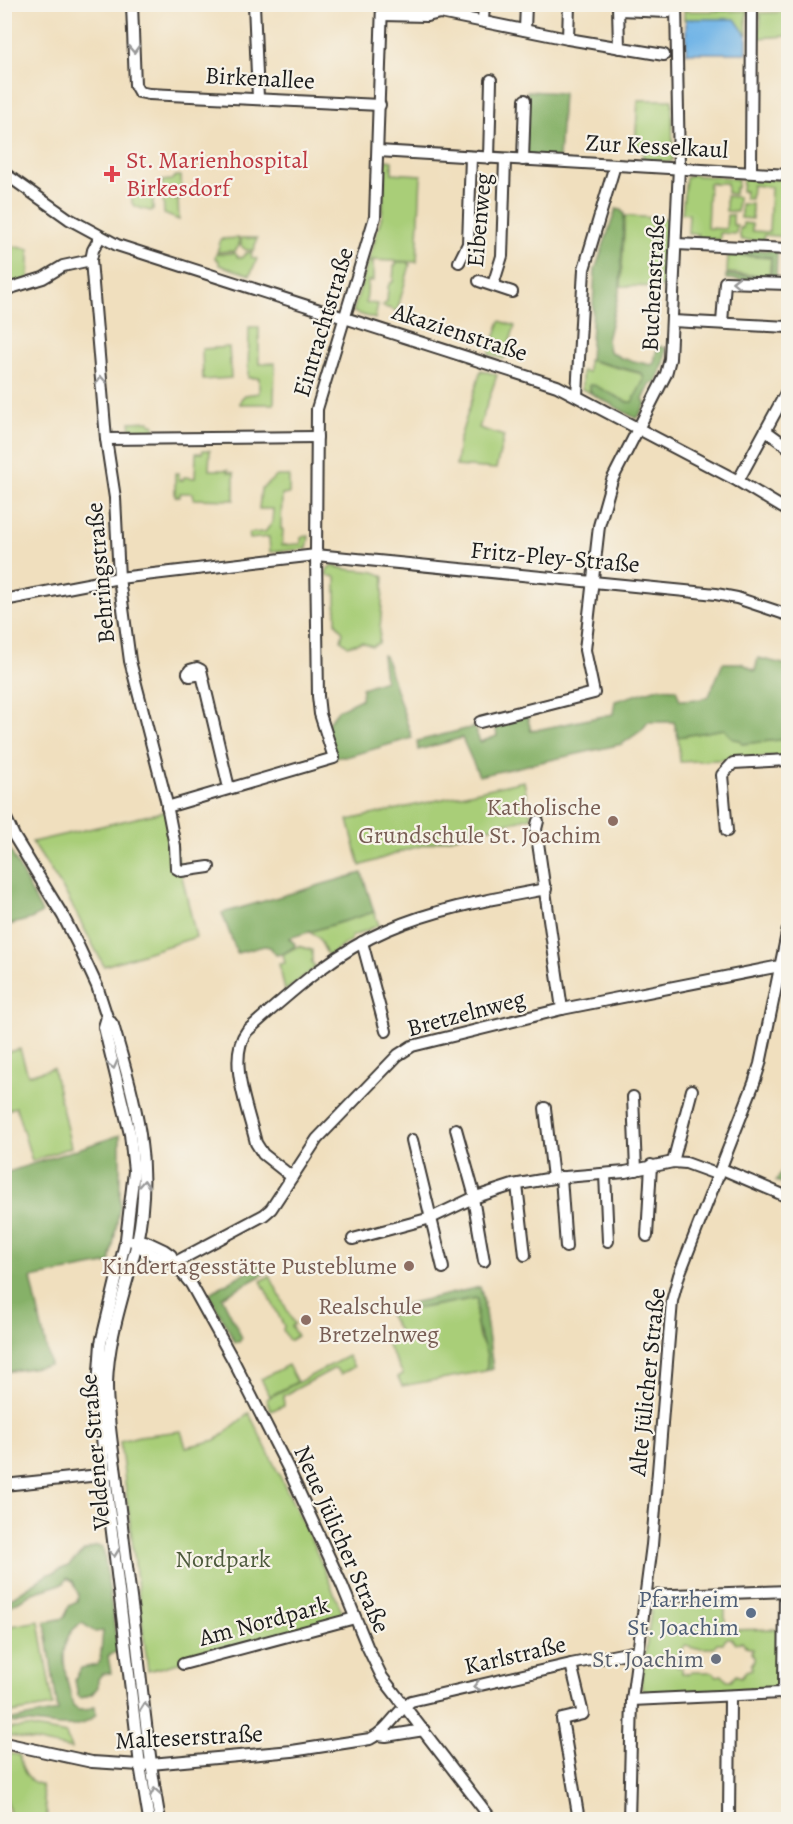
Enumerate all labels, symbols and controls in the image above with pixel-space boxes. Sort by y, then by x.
one-way arrow [128,44,140,53]
street label: Birkenallee [204,59,316,97]
street label: Zur Kesselkaul [585,126,729,166]
place label: St. Marienhospital Birkesdorf [126,144,308,204]
marker: St. Marienhospital Birkesdorf [103,165,121,183]
street label: Eibenweg [459,171,499,269]
street label: Buchenstraße [633,214,673,352]
street label: Eintrachtstraße [285,243,361,401]
one-way arrow [731,276,740,288]
street label: Akazienstraße [387,295,532,369]
one-way arrow [95,376,108,385]
street label: Behringstraße [78,501,122,645]
street label: Fritz-Pley-Straße [469,534,641,580]
place label: Katholische Grundschule St. Joachim [358,791,601,851]
marker: Katholische Grundschule St. Joachim [606,814,620,828]
street label: Bretzelnweg [403,982,529,1044]
one-way arrow [105,1060,118,1070]
one-way arrow [137,1179,150,1188]
place label: Kindertagesstätte Pusteblume [101,1250,397,1282]
marker: Kindertagesstätte Pusteblume [402,1259,416,1273]
street label: Alte Jülicher Straße [621,1286,673,1479]
place label: Realschule Bretzelnweg [318,1290,439,1350]
marker: Realschule Bretzelnweg [299,1313,313,1327]
street label: Veldener Straße [72,1373,118,1532]
street label: Neue Jülicher Straße [286,1440,398,1638]
park label: Nordpark [175,1543,271,1575]
one-way arrow [107,1549,120,1558]
place label: Pfarrheim St. Joachim [627,1583,739,1643]
street label: Am Nordpark [194,1588,333,1654]
marker: Pfarrheim St. Joachim [744,1606,758,1620]
street label: Karlstraße [461,1628,569,1682]
place label: St. Joachim [592,1643,704,1675]
marker: St. Joachim [709,1652,723,1666]
one-way arrow [472,1678,482,1691]
one-way arrow [139,1702,152,1711]
street label: Malteserstraße [114,1717,264,1757]
one-way arrow [149,1788,162,1798]

